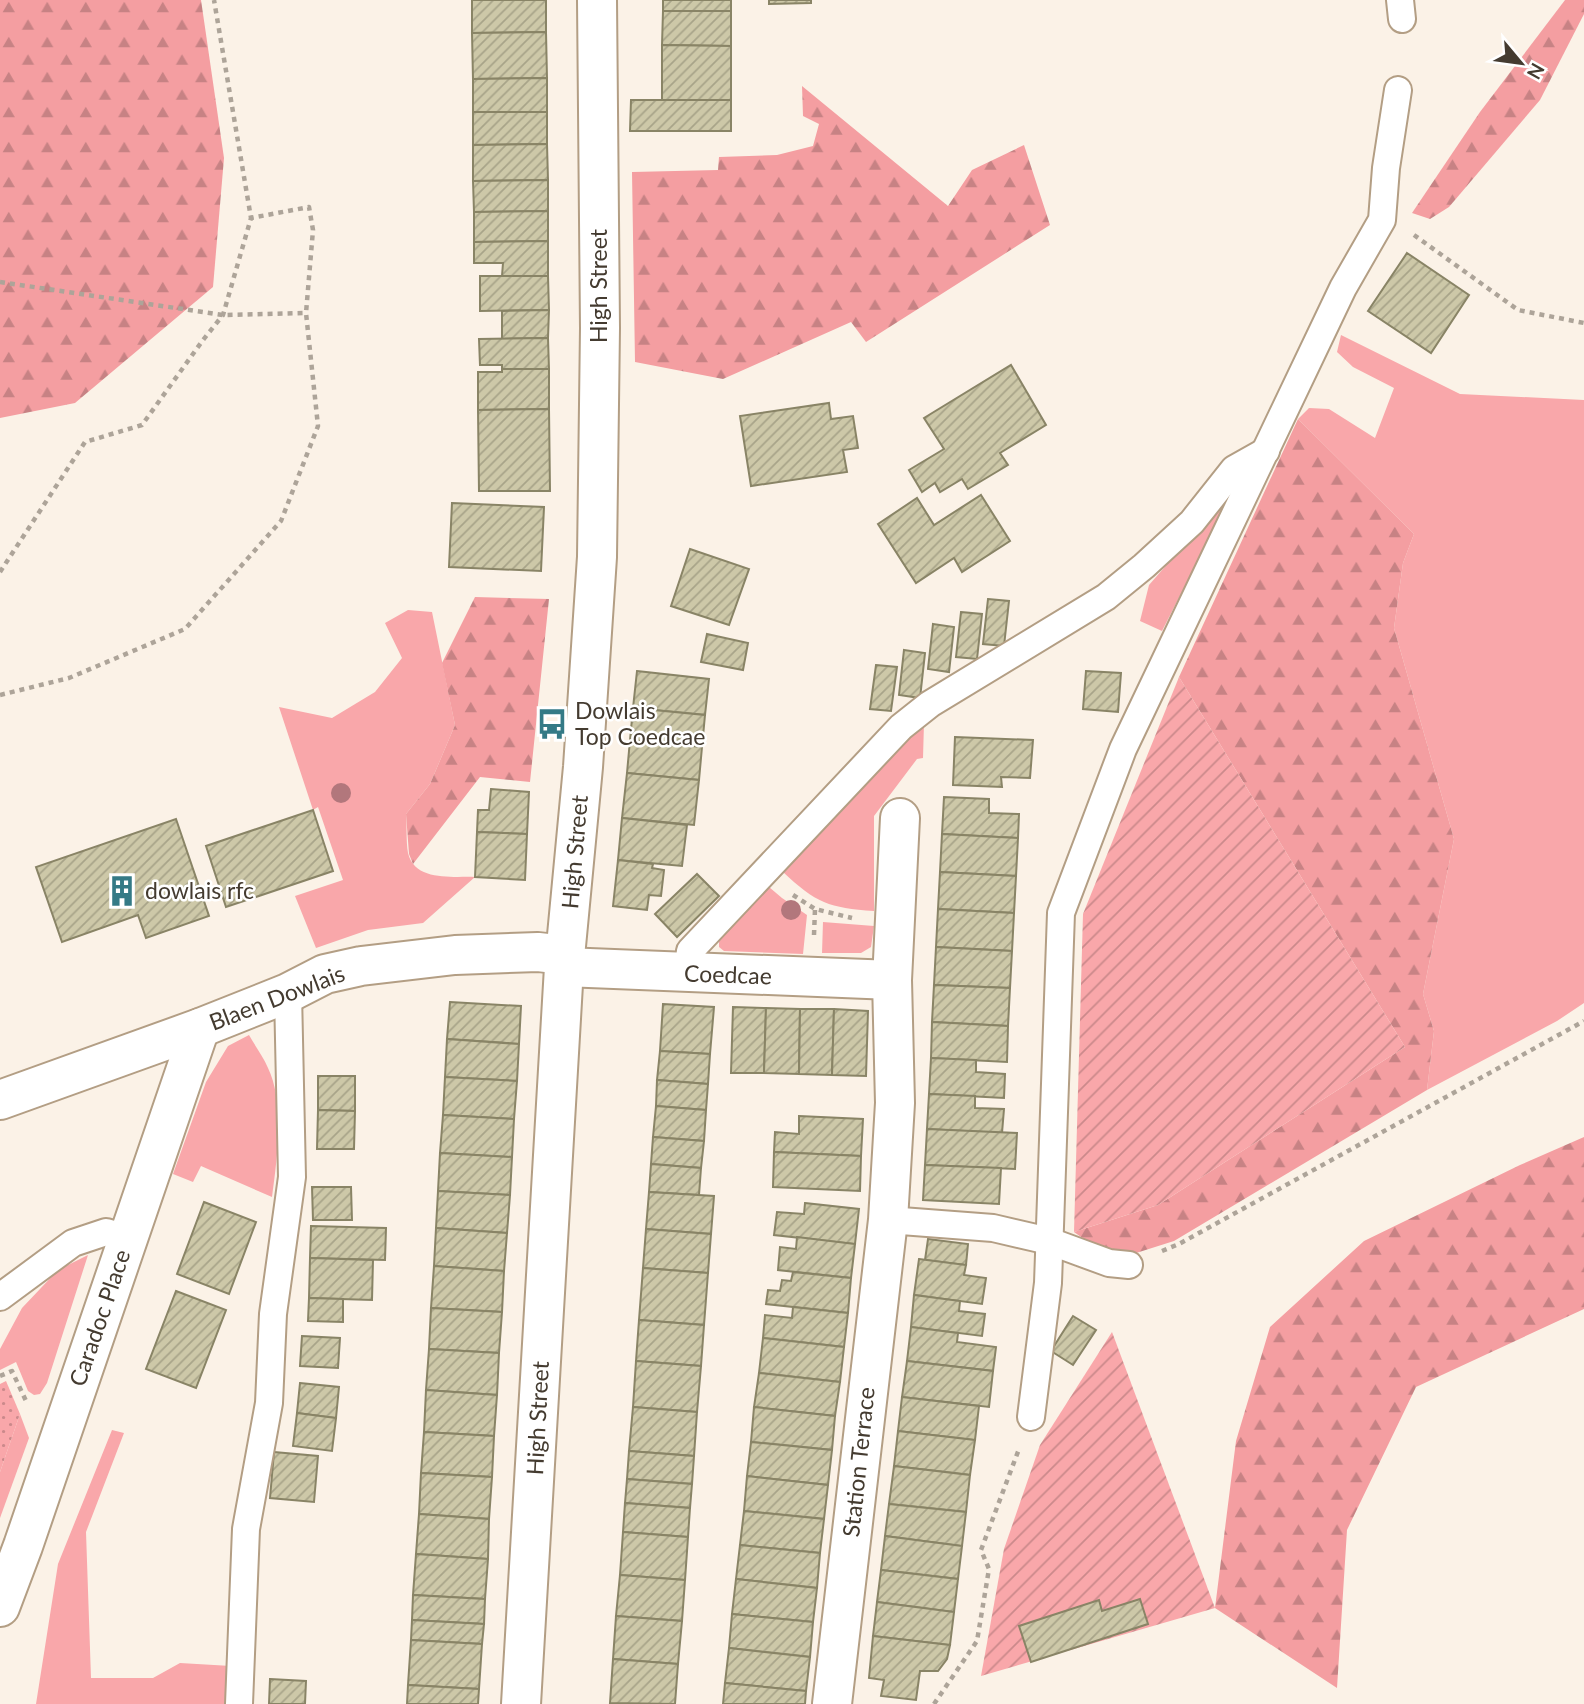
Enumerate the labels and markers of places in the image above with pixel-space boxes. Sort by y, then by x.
place label: Dowlais Top Coedcae [575,696,705,750]
bus stop icon: Dowlais Top Coedcae [535,707,569,741]
building icon: dowlais rfc [105,874,139,908]
place label: dowlais rfc [145,876,254,904]

